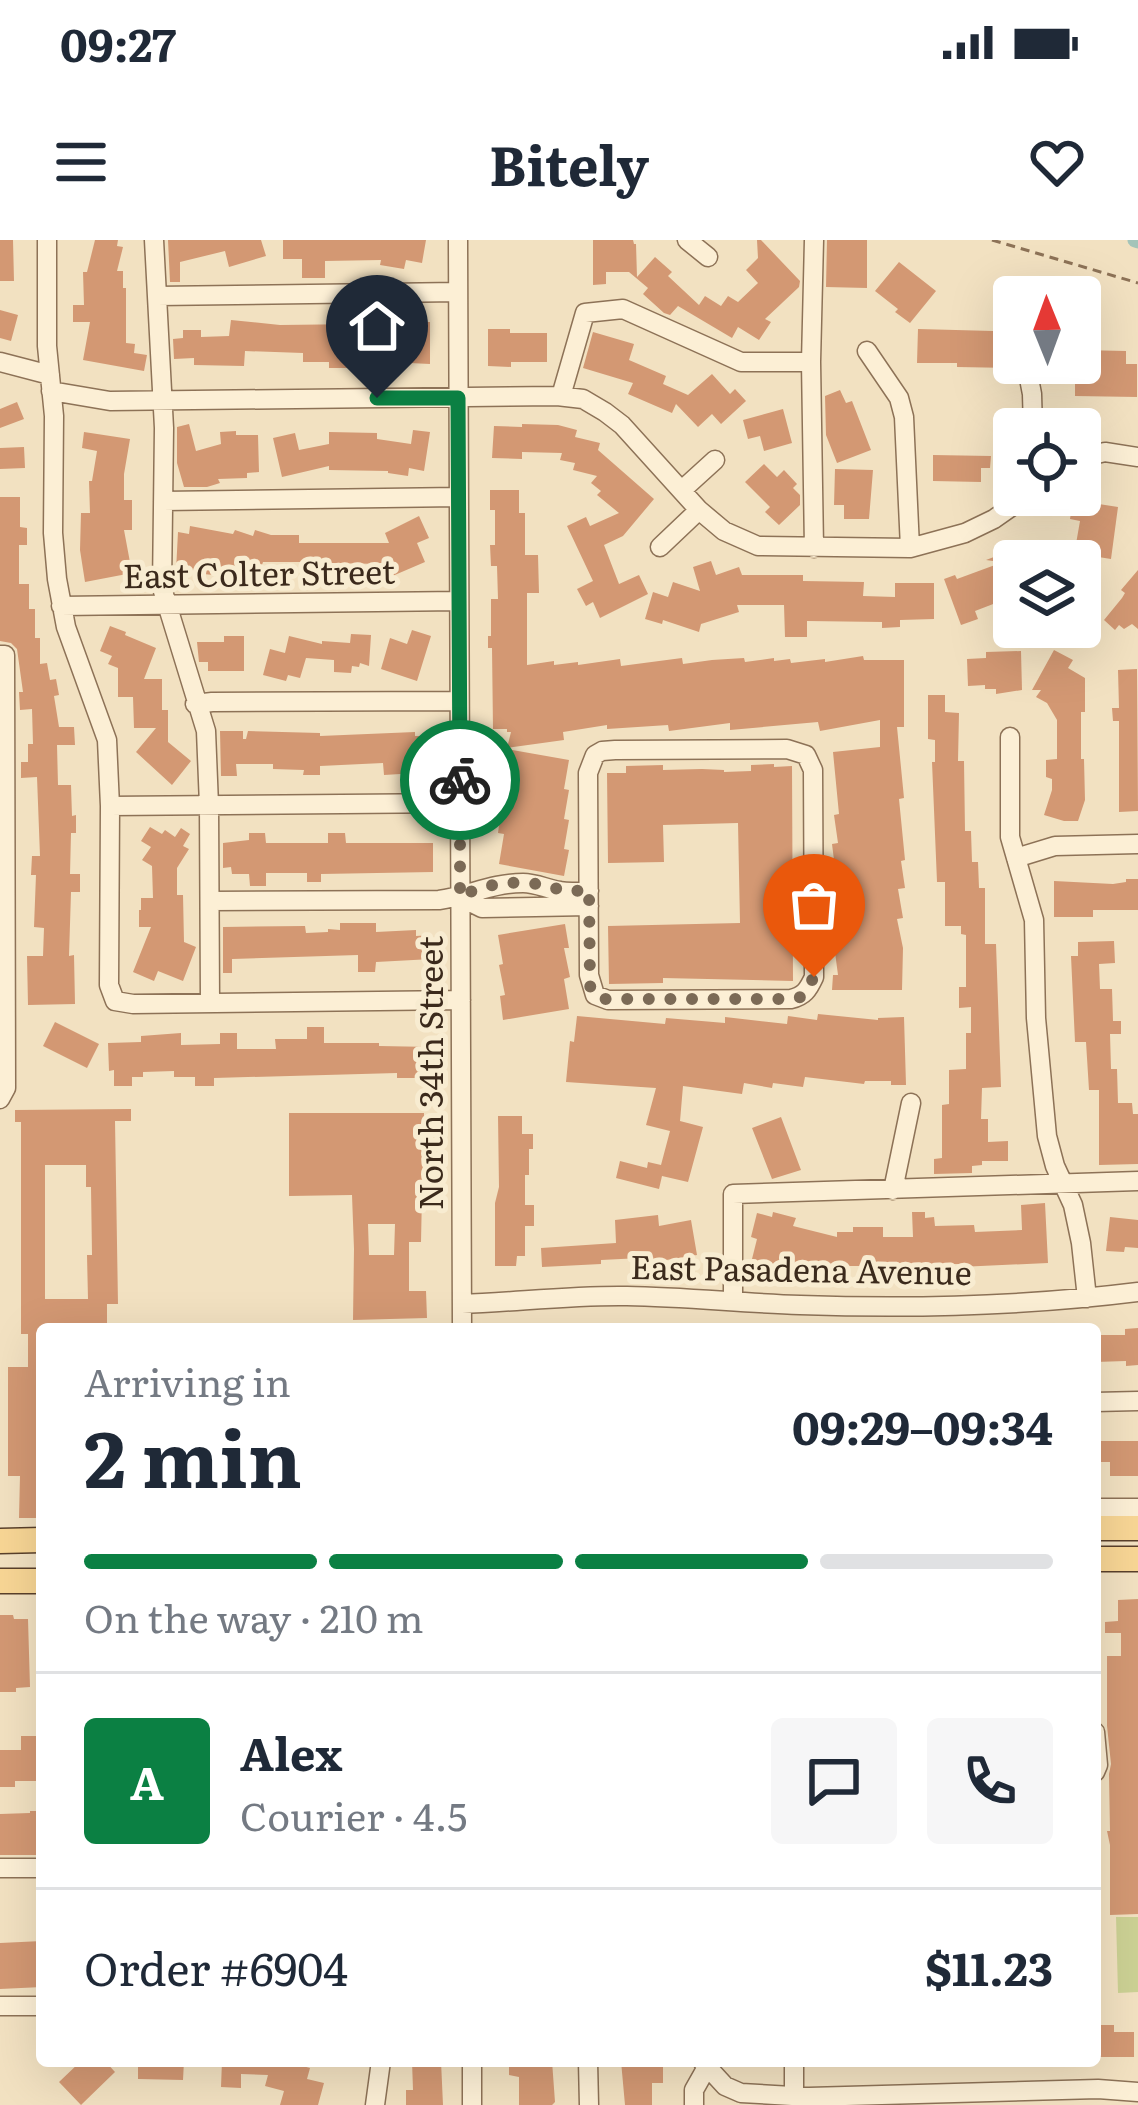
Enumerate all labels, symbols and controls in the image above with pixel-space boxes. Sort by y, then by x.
text: 09:27 [60,9,176,76]
text: Bitely [489,122,649,203]
icon: menu [48,129,114,195]
icon: heart [1024,129,1090,195]
pin [326,275,428,398]
north arrow [993,276,1101,384]
map controls [993,276,1101,648]
icon: home [344,293,410,359]
button: locate [993,408,1101,516]
button: layers [993,540,1101,648]
street label: East Colter Street [122,545,396,598]
courier [400,720,520,840]
icon: bike [427,747,493,813]
pin [763,854,865,977]
icon: bag [781,872,847,938]
street label: North 34th Street [404,935,453,1210]
street label: East Pasadena Avenue [630,1240,972,1295]
text: Arriving in [84,1351,291,1409]
text: 09:29–09:34 [792,1392,1053,1459]
text: 2 min [84,1396,302,1512]
text: On the way · 210 m [84,1587,424,1645]
text: Alex [240,1718,342,1785]
button: chat [771,1718,897,1844]
button: phone [927,1718,1053,1844]
text: A [130,1747,164,1814]
text: Courier · 4.5 [240,1785,467,1843]
text: Order #6904 [84,1933,348,2000]
text: $11.23 [925,1933,1053,2000]

